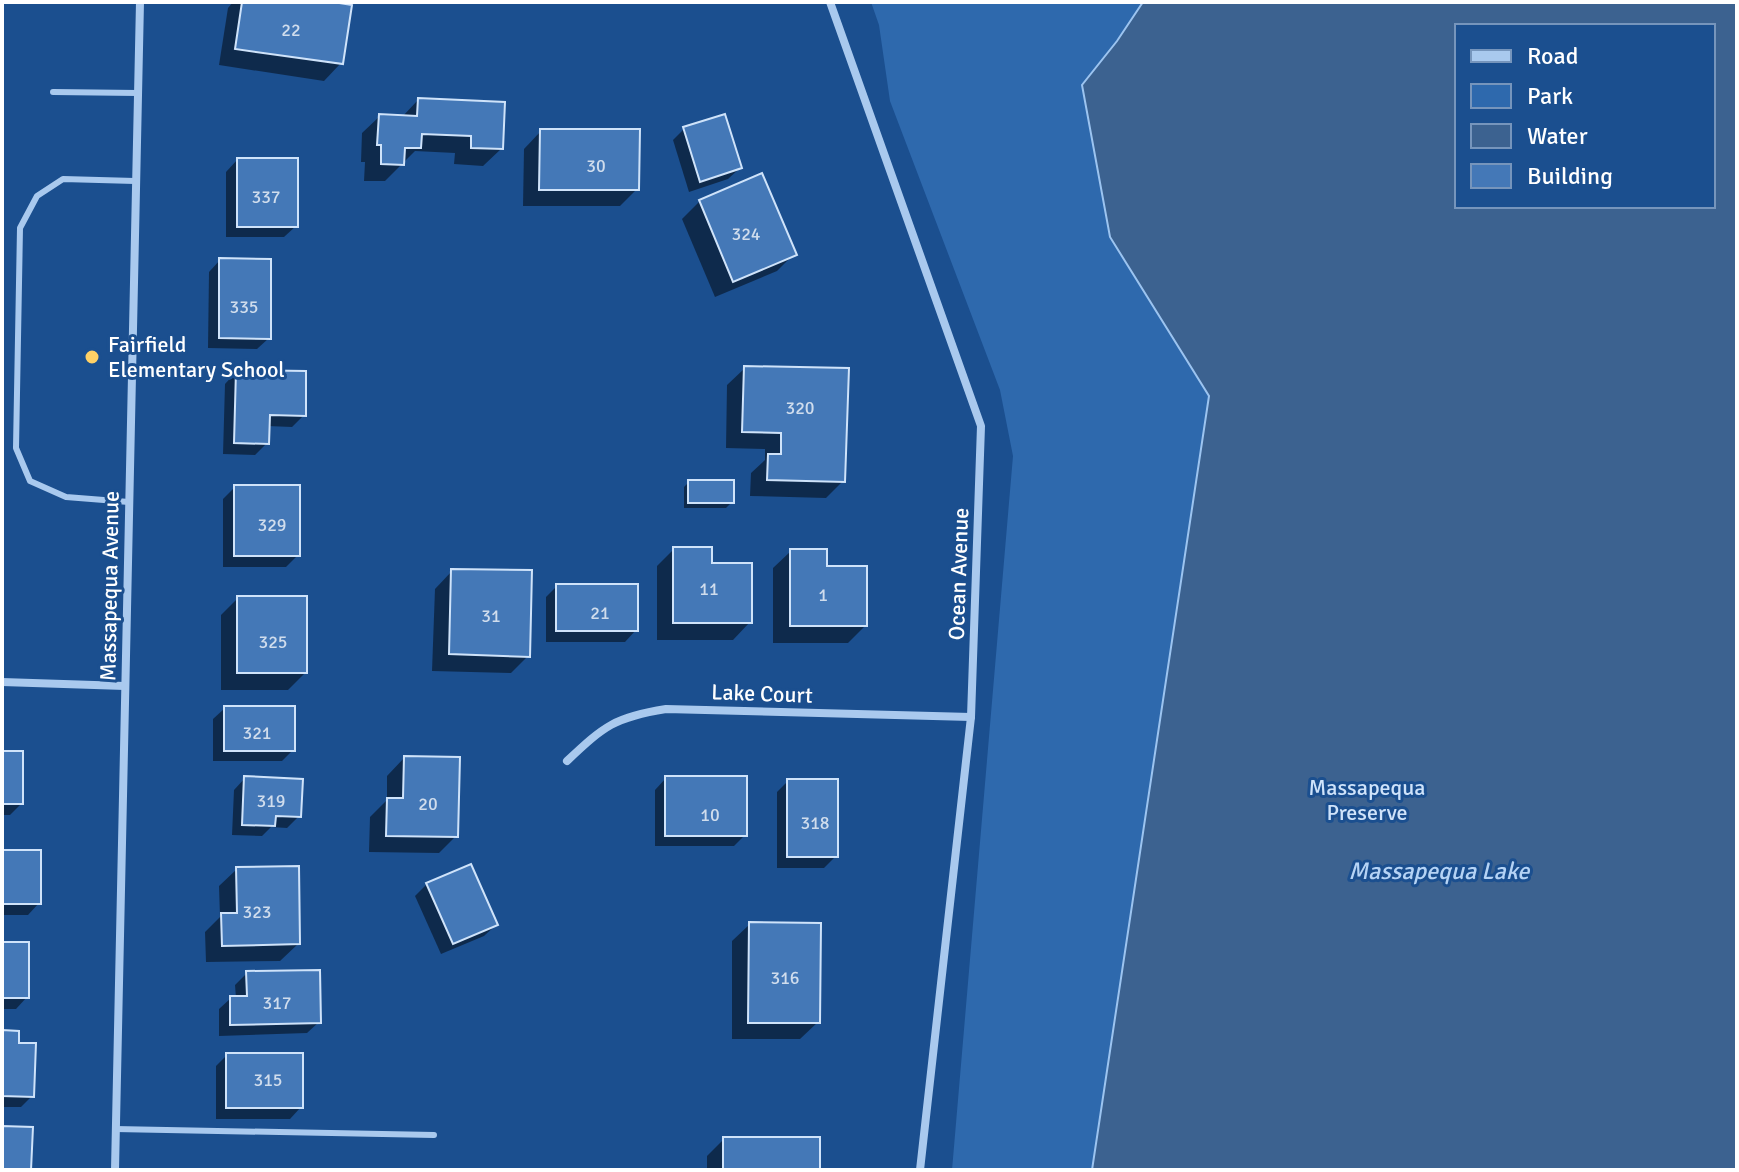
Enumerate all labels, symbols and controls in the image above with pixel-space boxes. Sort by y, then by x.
house number: 22 [281,19,301,41]
legend [1455,24,1715,208]
text: Road [1527,41,1578,71]
text: Park [1527,81,1573,111]
text: Water [1527,121,1588,151]
house number: 30 [586,155,606,177]
text: Building [1527,161,1613,191]
house number: 337 [251,186,281,208]
house number: 324 [731,223,761,245]
house number: 335 [229,296,259,318]
place label: Fairfield Elementary School [108,331,285,383]
marker: Fairfield Elementary School [83,348,101,366]
house number: 320 [785,397,815,419]
street label: Massapequa Avenue [94,491,125,681]
street label: Ocean Avenue [943,507,974,641]
house number: 329 [257,514,287,536]
house number: 11 [699,578,719,600]
house number: 1 [818,584,828,606]
house number: 21 [590,602,610,624]
house number: 31 [481,605,501,627]
house number: 325 [258,631,288,653]
street label: Lake Court [711,678,814,709]
house number: 321 [242,722,272,744]
park label: Massapequa Preserve [1309,774,1425,826]
house number: 319 [256,790,286,812]
house number: 20 [418,793,438,815]
house number: 10 [700,804,720,826]
house number: 318 [800,812,830,834]
water label: Massapequa Lake [1349,856,1530,886]
house number: 323 [242,901,272,923]
house number: 316 [770,967,800,989]
house number: 317 [262,992,292,1014]
house number: 315 [253,1069,283,1091]

